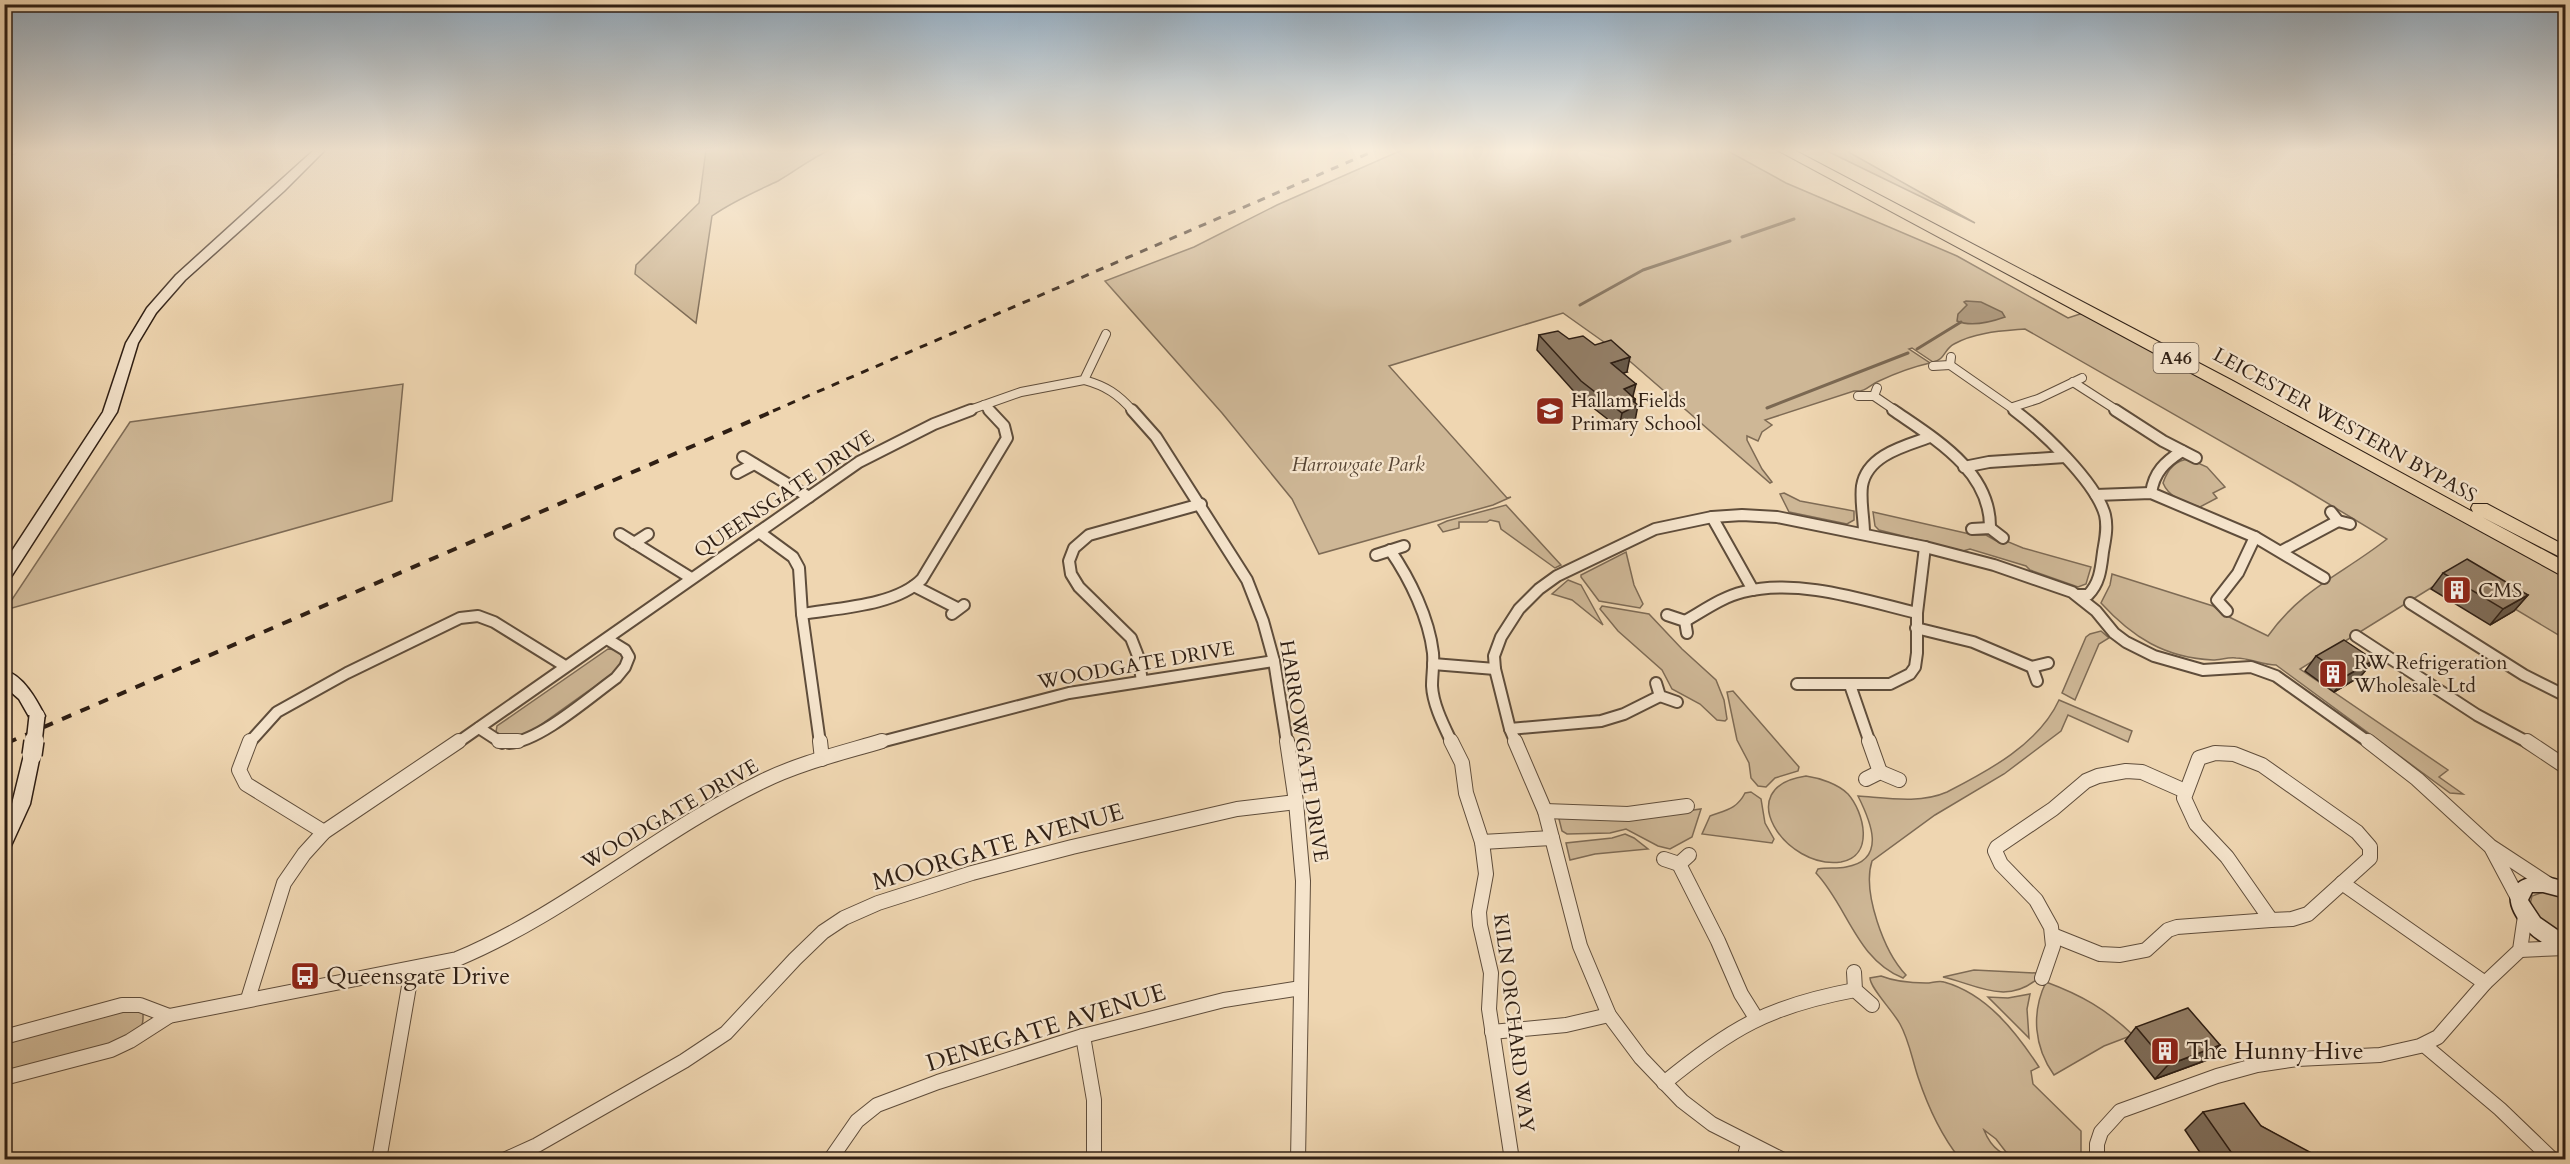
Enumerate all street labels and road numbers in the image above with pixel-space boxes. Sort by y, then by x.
street label: LEICESTER WESTERN BYPASS [2208,341,2482,509]
road number: A46 [2154,343,2198,373]
street label: QUEENSGATE DRIVE [689,424,879,564]
street label: WOODGATE DRIVE [1035,634,1236,696]
street label: HARROWGATE DRIVE [1273,638,1335,864]
street label: WOODGATE DRIVE [576,752,763,876]
street label: MOORGATE AVENUE [868,795,1128,899]
street label: KILN ORCHARD WAY [1487,912,1541,1134]
street label: DENEGATE AVENUE [922,976,1170,1080]

